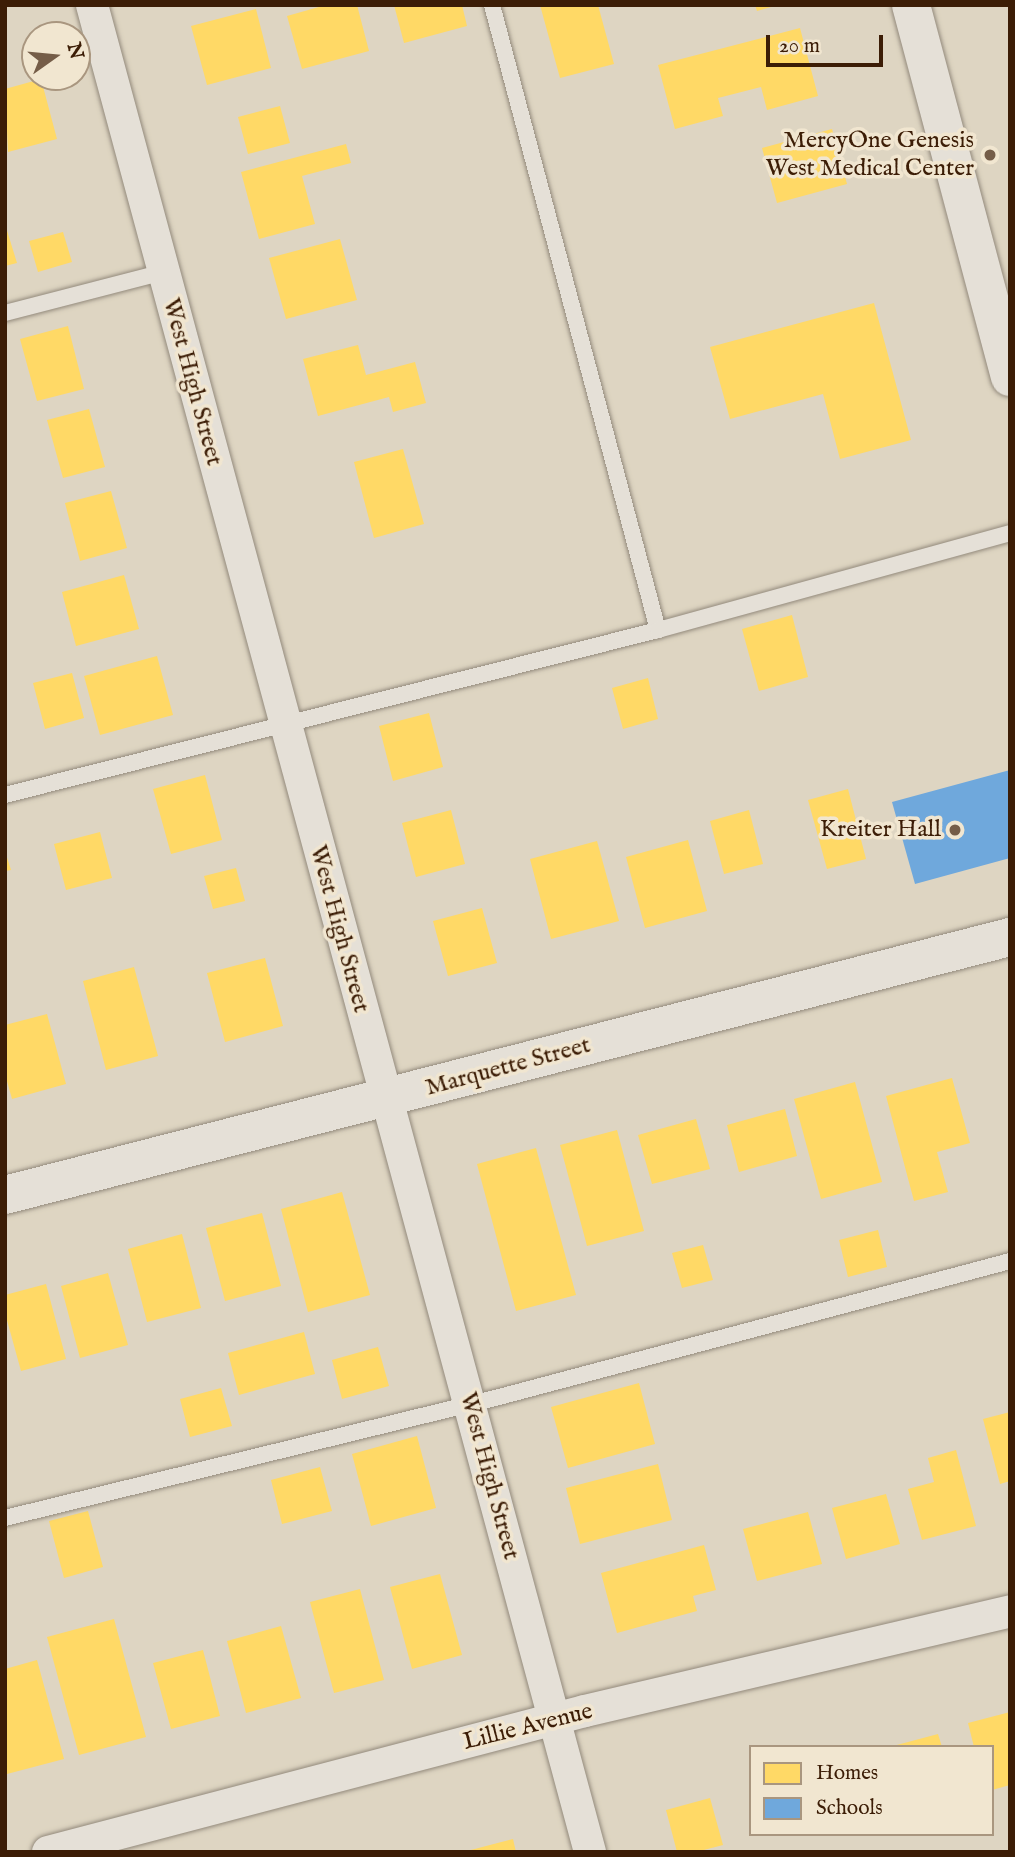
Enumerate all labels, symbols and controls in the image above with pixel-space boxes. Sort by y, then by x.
north arrow [21,21,91,91]
scale bar [770,21,887,65]
text: 20 m [779,33,820,60]
text: N [61,40,88,62]
place label: MercyOne Genesis West Medical Center [765,127,974,183]
marker: MercyOne Genesis West Medical Center [980,145,1000,165]
street label: West High Street [156,295,228,469]
place label: Kreiter Hall [820,816,941,844]
marker: Kreiter Hall [947,822,963,838]
street label: West High Street [303,842,375,1016]
street label: Marquette Street [422,1031,594,1103]
street label: West High Street [453,1389,525,1563]
street label: Lillie Avenue [460,1697,596,1757]
legend [749,1745,994,1836]
text: Homes [816,1760,878,1787]
text: Schools [816,1795,883,1822]

